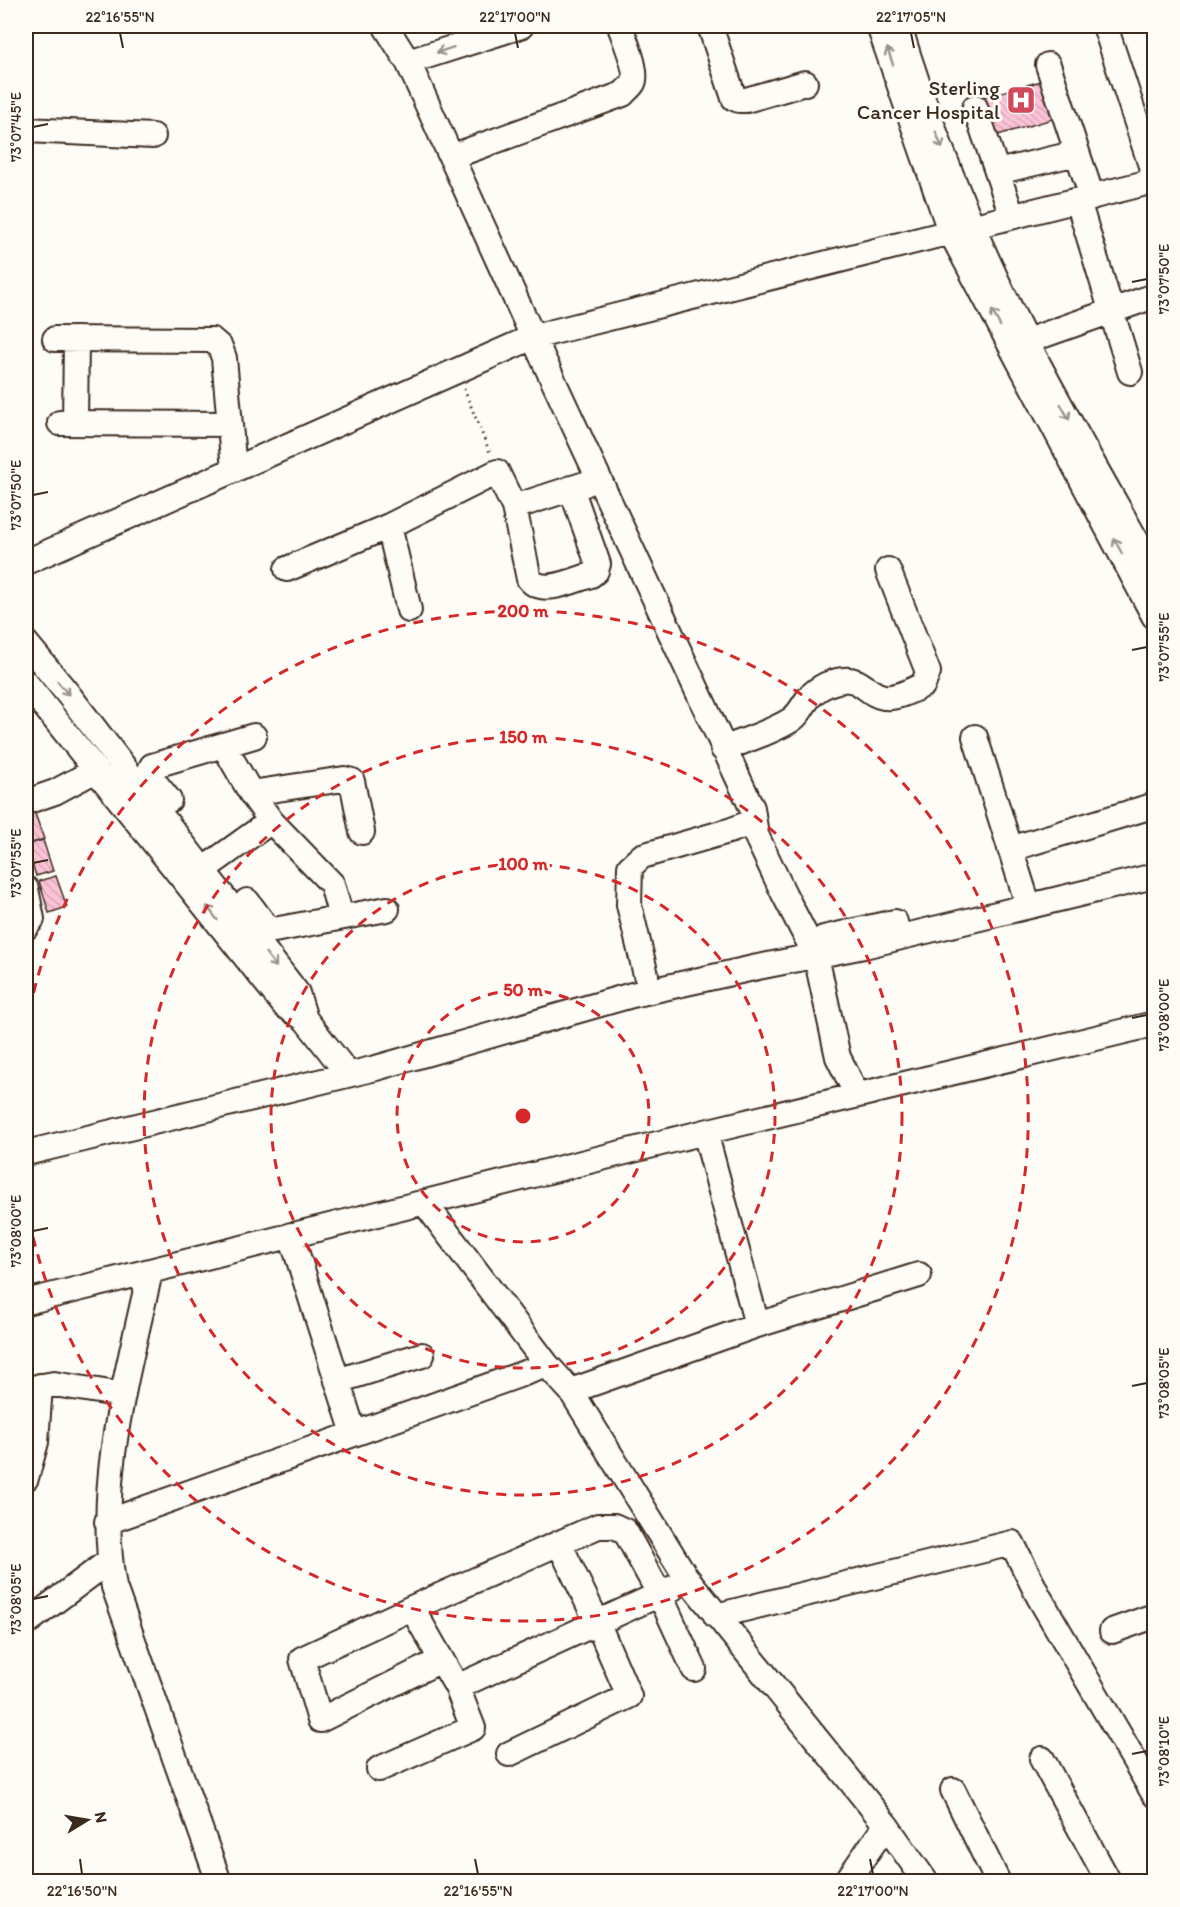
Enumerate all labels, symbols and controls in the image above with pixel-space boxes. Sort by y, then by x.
text: 22°16'55"N [85,8,155,26]
text: 22°17'00"N [479,8,551,26]
text: 22°17'05"N [876,8,946,26]
one-way arrow [436,45,455,56]
one-way arrow [884,47,895,66]
place label: Sterling Cancer Hospital [857,75,1000,124]
hospital icon: Sterling Cancer Hospital [1005,84,1037,116]
text: 73°07'45"E [7,92,25,162]
one-way arrow [935,130,946,149]
text: 73°07'50"E [1155,244,1173,314]
one-way arrow [990,310,1001,328]
one-way arrow [1059,403,1071,420]
text: 73°07'50"E [7,460,25,530]
one-way arrow [1111,537,1123,555]
text: 200 m [498,600,549,622]
text: 73°07'55"E [1155,612,1173,682]
one-way arrow [56,680,70,695]
text: 150 m [499,726,548,748]
text: 73°07'55"E [7,828,25,898]
text: 100 m [498,853,549,875]
one-way arrow [205,905,218,921]
one-way arrow [265,951,277,967]
text: 50 m [503,979,544,1001]
text: 73°08'00"E [1155,979,1173,1051]
centre of rings [513,1106,533,1126]
text: 73°08'00"E [7,1195,25,1267]
text: 73°08'05"E [1155,1347,1173,1419]
text: 73°08'05"E [7,1563,25,1635]
text: 73°08'10"E [1155,1716,1173,1786]
north arrow [57,1790,117,1850]
text: N [91,1810,112,1824]
text: 22°16'50"N [47,1882,117,1900]
text: 22°16'55"N [443,1882,513,1900]
text: 22°17'00"N [837,1882,909,1900]

